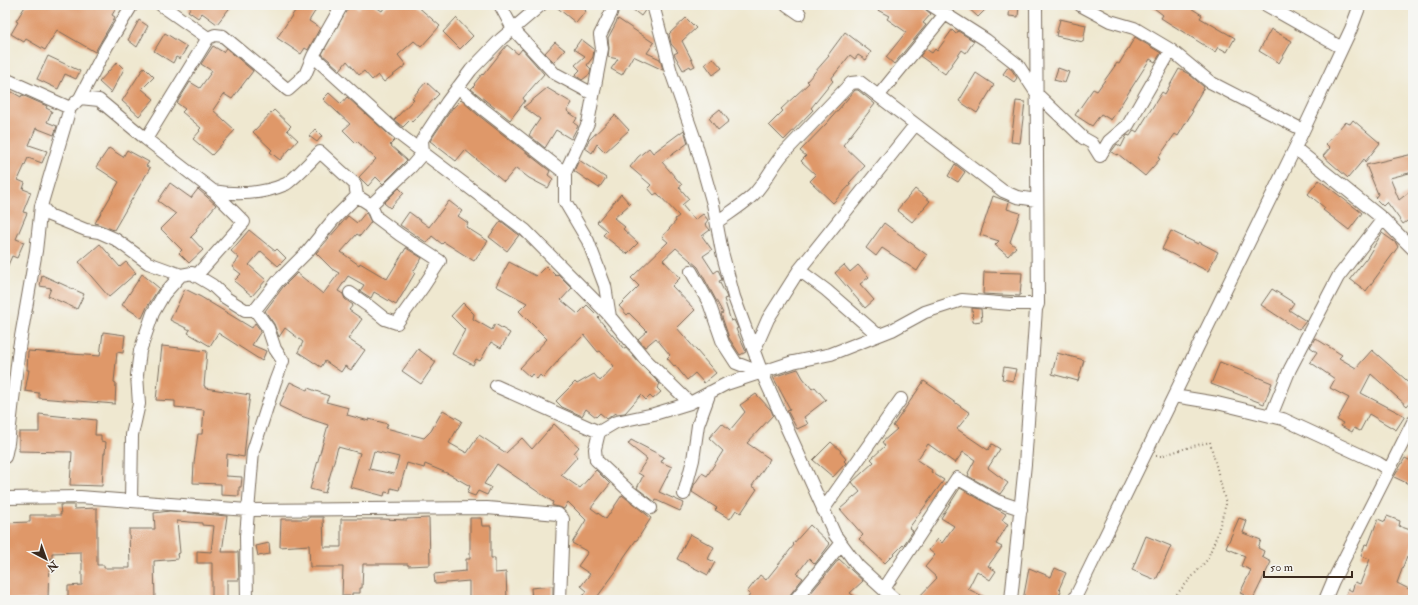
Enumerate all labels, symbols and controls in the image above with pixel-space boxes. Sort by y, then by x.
north arrow [26,539,66,579]
scale bar [1264,553,1352,579]
text: N [43,557,61,575]
text: 50 m [1270,560,1294,575]

